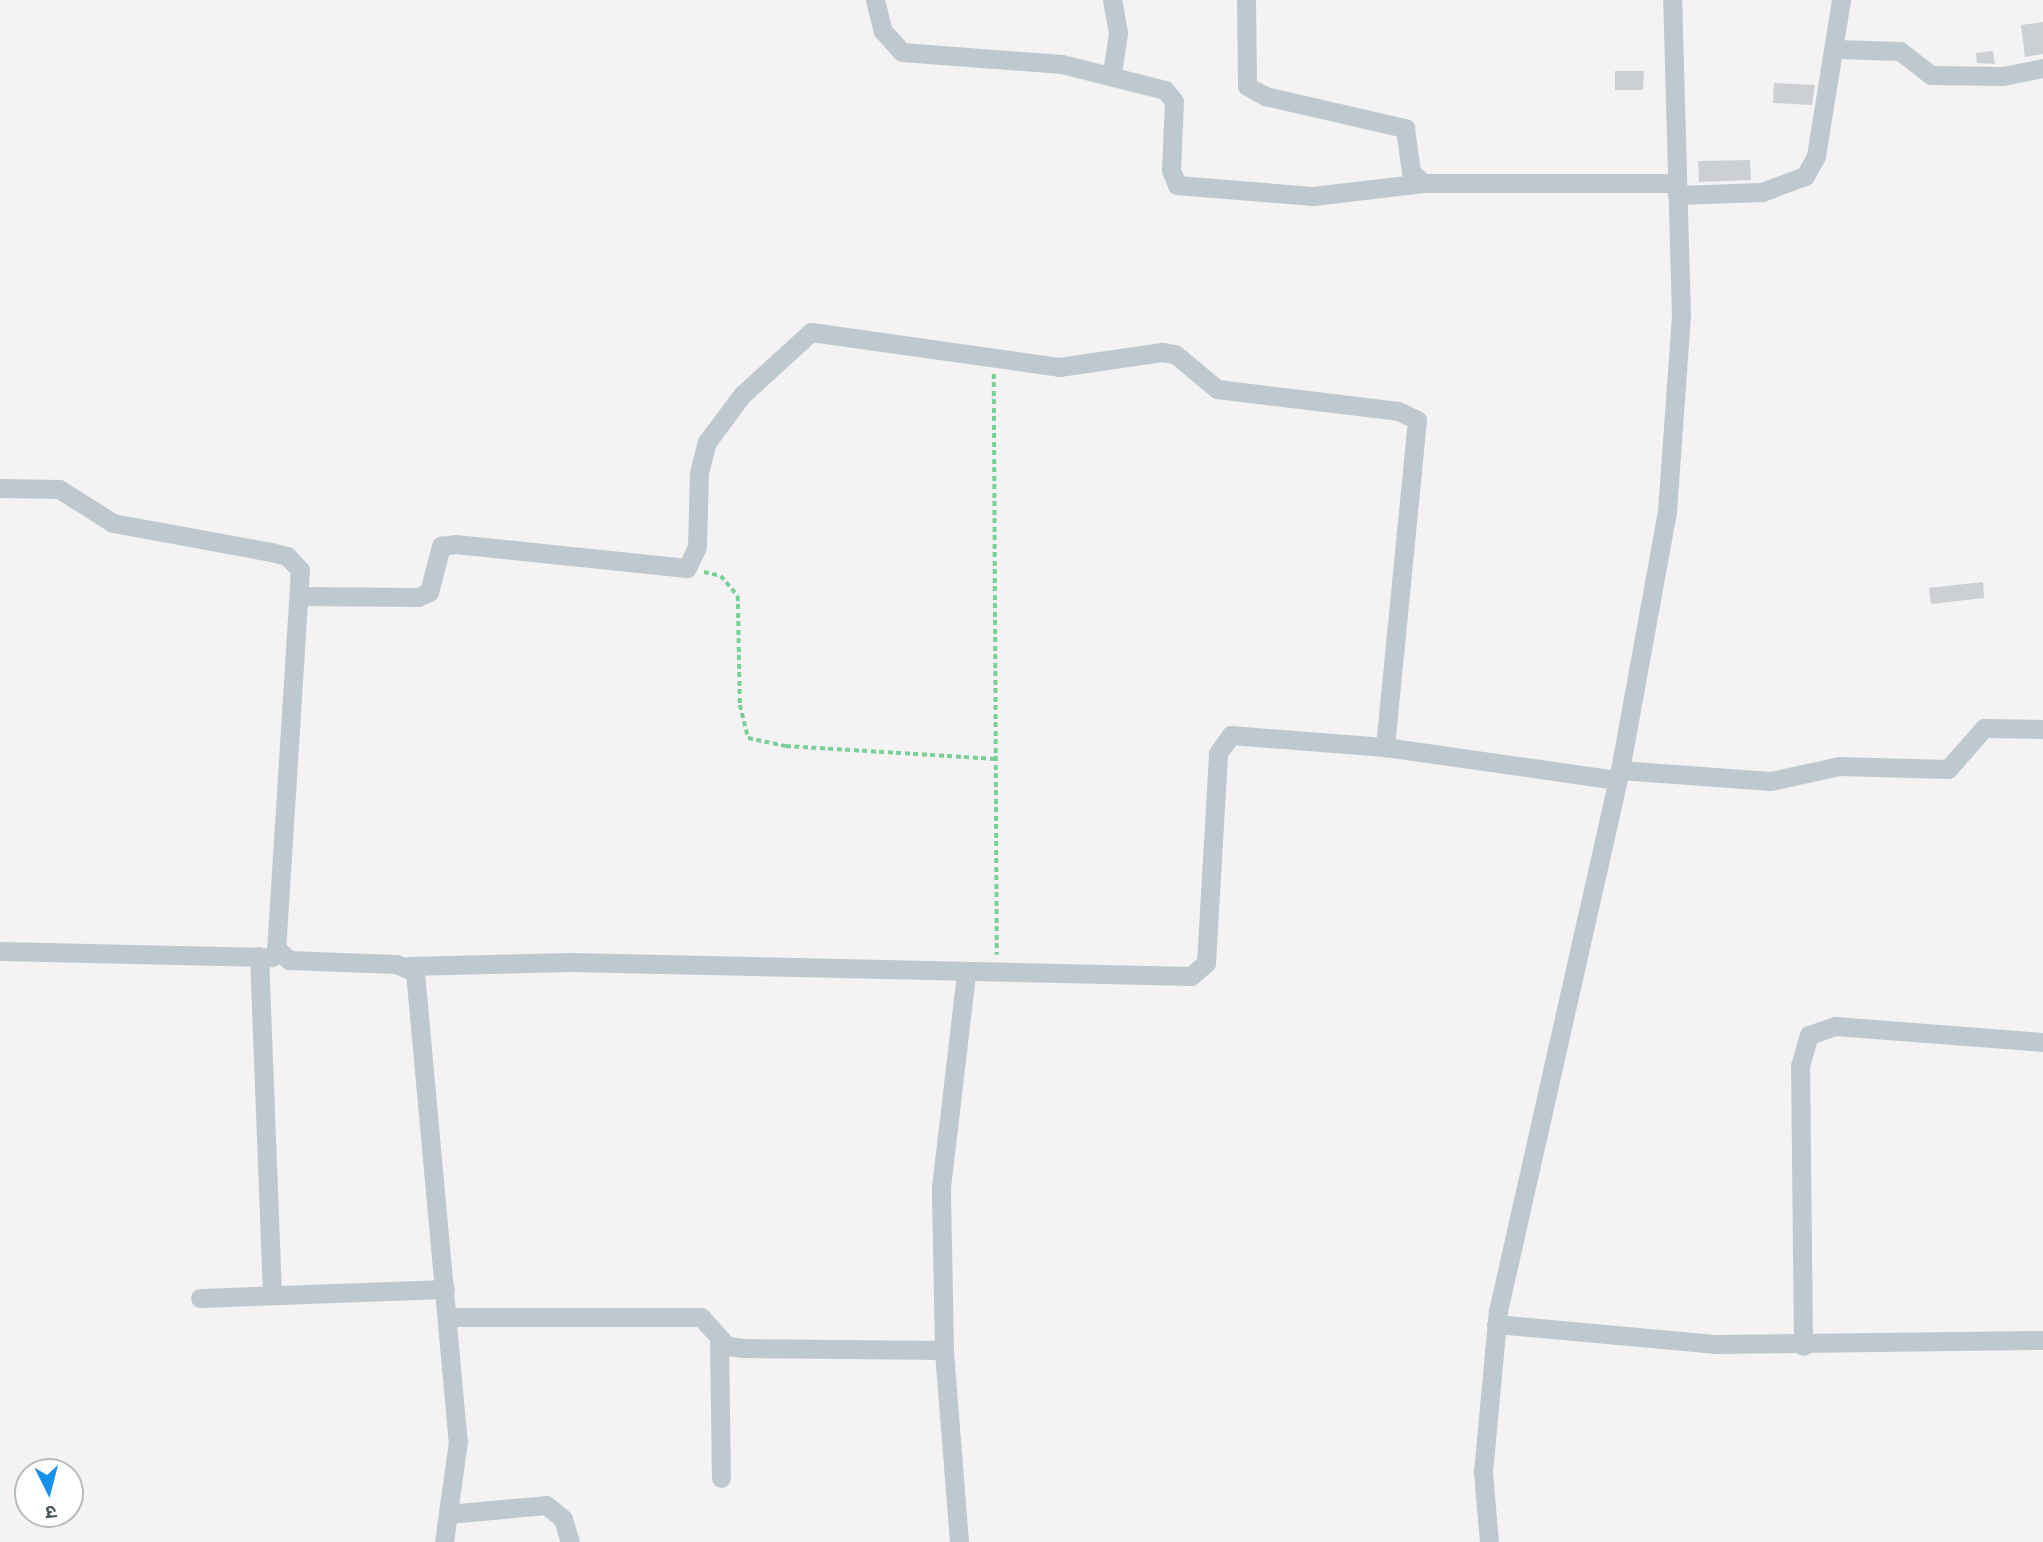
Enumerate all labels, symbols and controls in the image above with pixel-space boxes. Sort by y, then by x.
north arrow [14,1458,84,1528]
text: उ [44,1499,58,1524]

